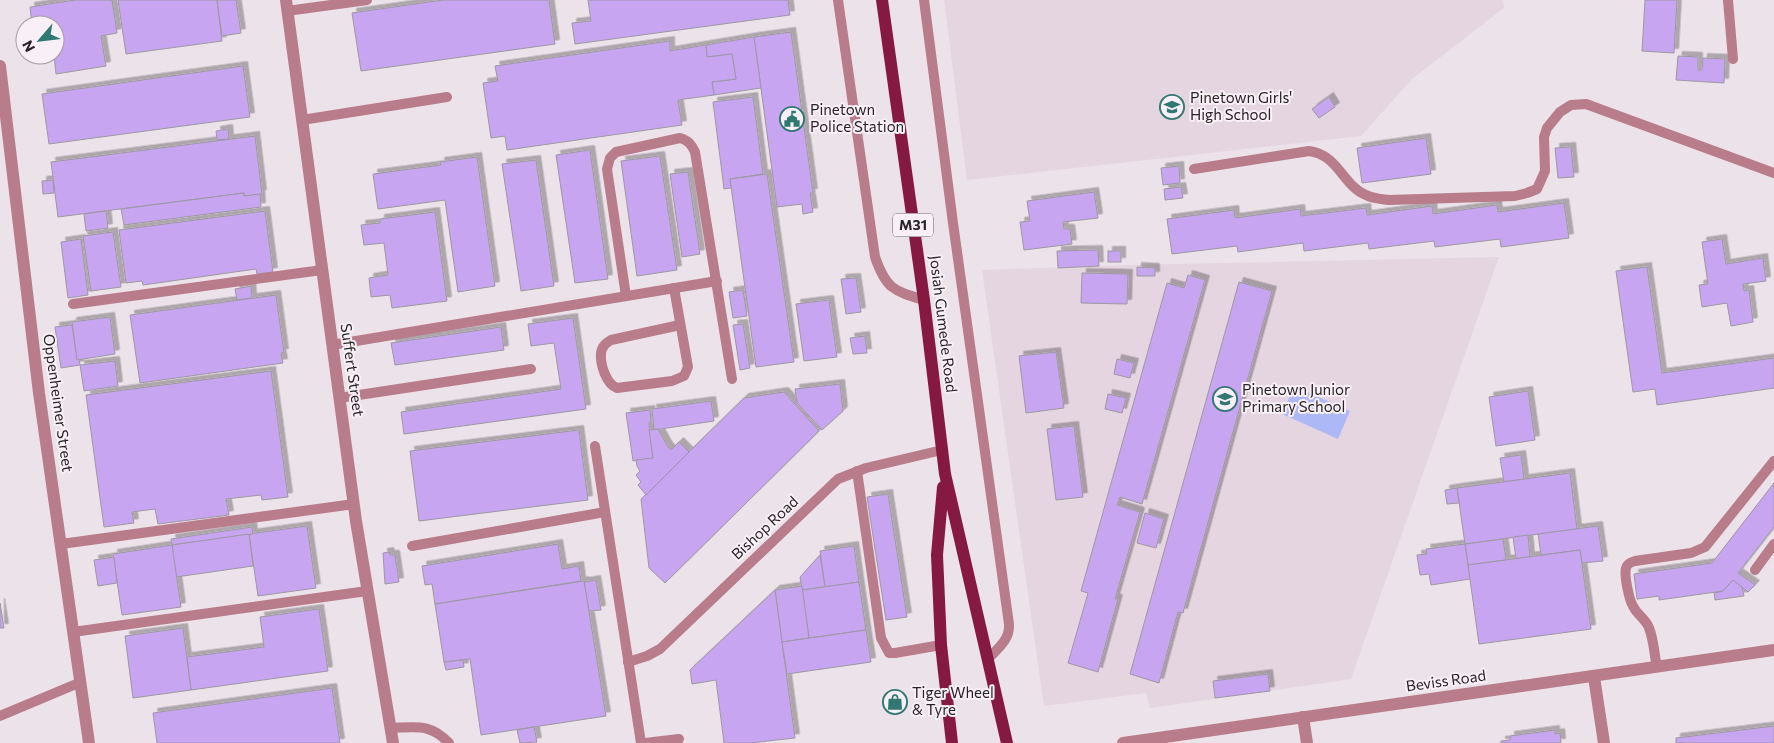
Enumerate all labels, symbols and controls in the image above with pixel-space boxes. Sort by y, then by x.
north arrow [15,15,65,65]
text: N [18,38,38,55]
place label: Pinetown Girls' High School [1190,88,1292,123]
school or university icon: Pinetown Girls' High School [1159,94,1185,120]
place label: Pinetown Police Station [810,100,904,135]
public building icon: Pinetown Police Station [779,106,805,132]
road number: M31 [893,214,933,236]
street label: Josiah Gumede Road [927,254,961,393]
street label: Suffert Street [338,322,368,417]
street label: Oppenheimer Street [40,333,78,473]
place label: Pinetown Junior Primary School [1242,380,1350,415]
school or university icon: Pinetown Junior Primary School [1212,386,1238,412]
street label: Bishop Road [727,492,801,563]
street label: Beviss Road [1405,665,1487,695]
place label: Tiger Wheel & Tyre [912,683,994,718]
shop icon: Tiger Wheel & Tyre [882,689,908,715]

